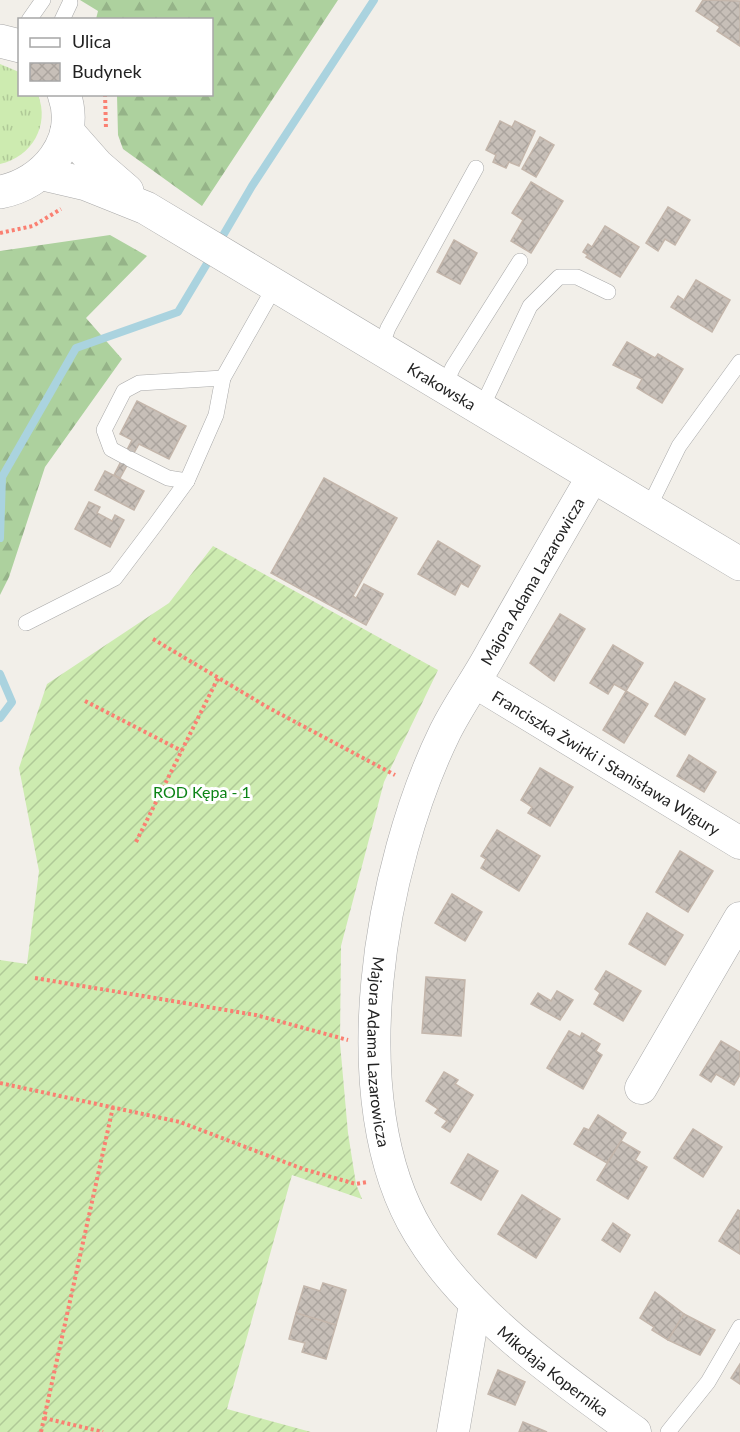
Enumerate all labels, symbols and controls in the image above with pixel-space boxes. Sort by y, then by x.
legend [18,18,213,96]
text: Ulica [72,30,111,52]
text: Budynek [72,60,142,82]
street label: Krakowska [404,358,480,413]
street label: Majora Adama Lazarowicza [476,494,588,668]
street label: Franciszka Żwirki i Stanisława Wigury [489,686,725,839]
park label: ROD Kępa - 1 [153,782,251,801]
street label: Majora Adama Lazarowicza [365,956,394,1149]
street label: Mikołaja Kopernika [494,1321,613,1420]

